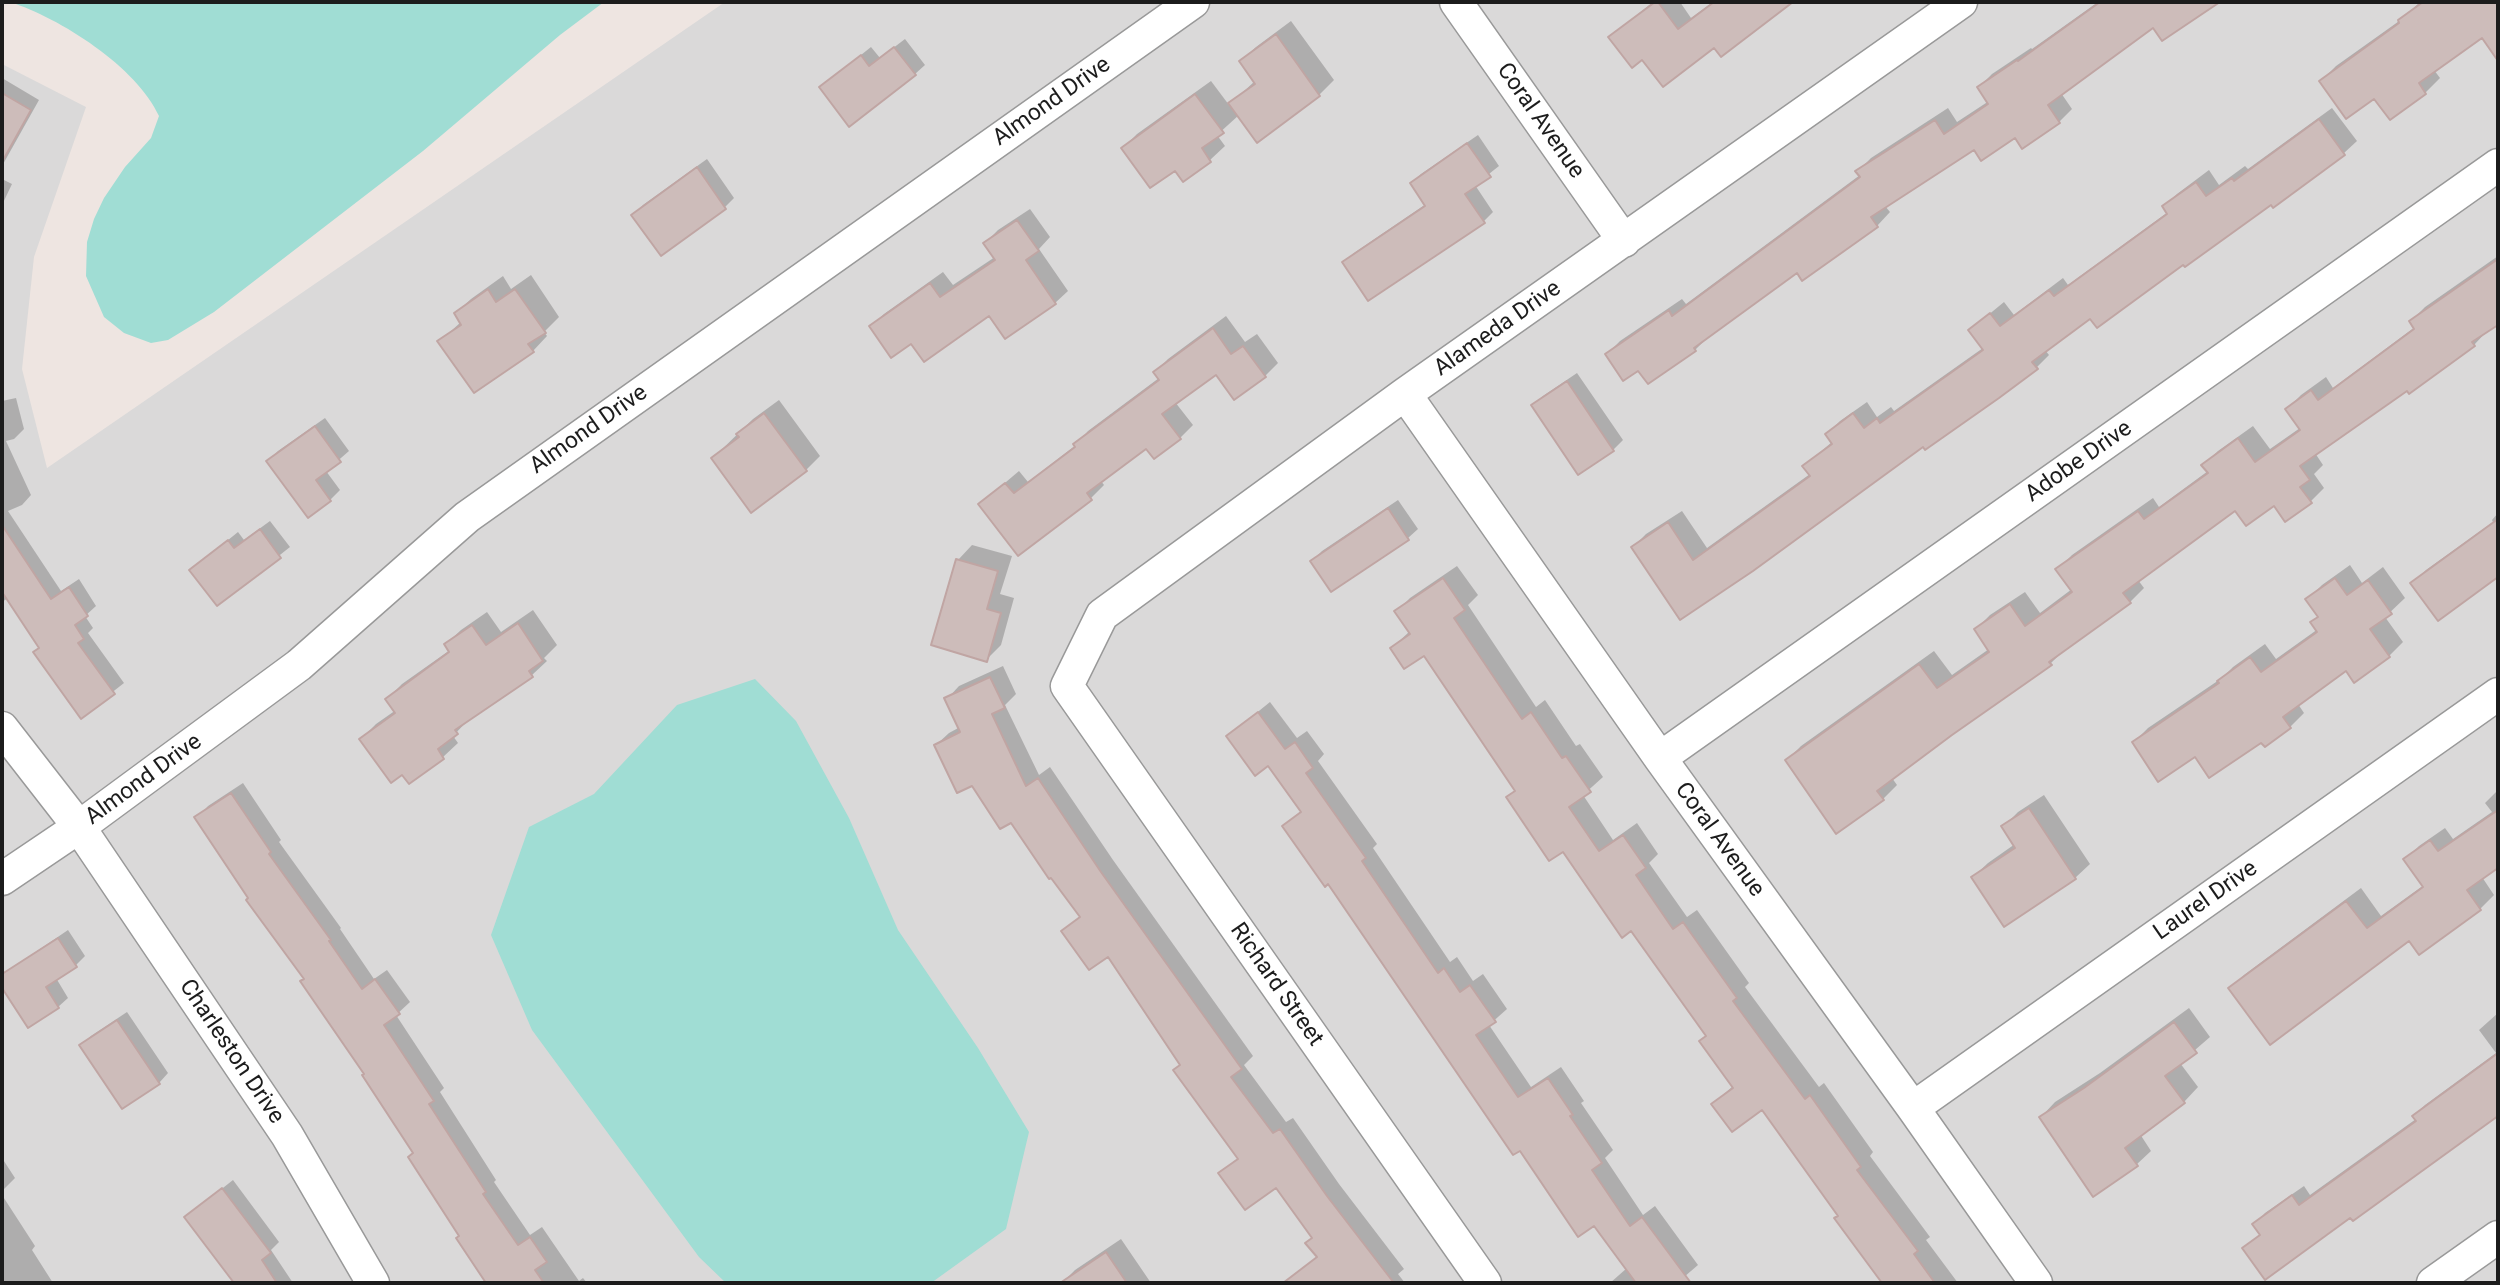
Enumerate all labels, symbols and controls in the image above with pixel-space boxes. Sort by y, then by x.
street label: Almond Drive [988,51,1116,153]
street label: Coral Avenue [1490,58,1590,184]
street label: Alameda Drive [1429,275,1567,383]
street label: Almond Drive [525,379,653,481]
street label: Adobe Drive [2020,415,2138,509]
street label: Almond Drive [80,729,208,831]
street label: Coral Avenue [1668,778,1770,902]
street label: Laurel Drive [2149,855,2263,947]
street label: Richard Street [1223,918,1329,1052]
street label: Charleston Drive [173,975,289,1129]

